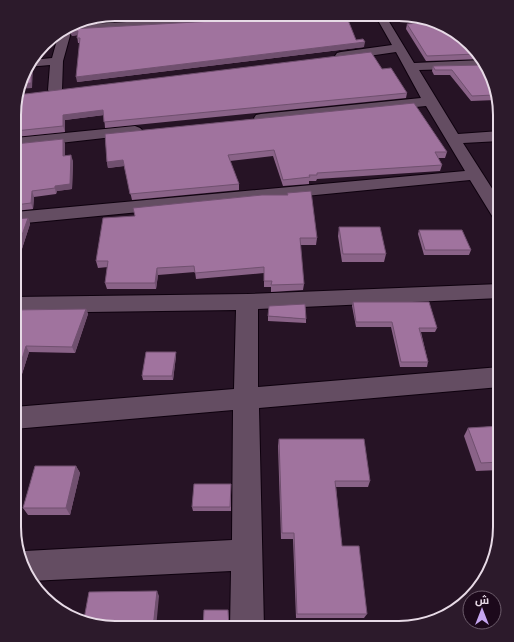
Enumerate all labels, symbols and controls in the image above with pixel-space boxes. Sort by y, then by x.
north arrow [462,590,502,630]
text: ش [475,593,489,608]

